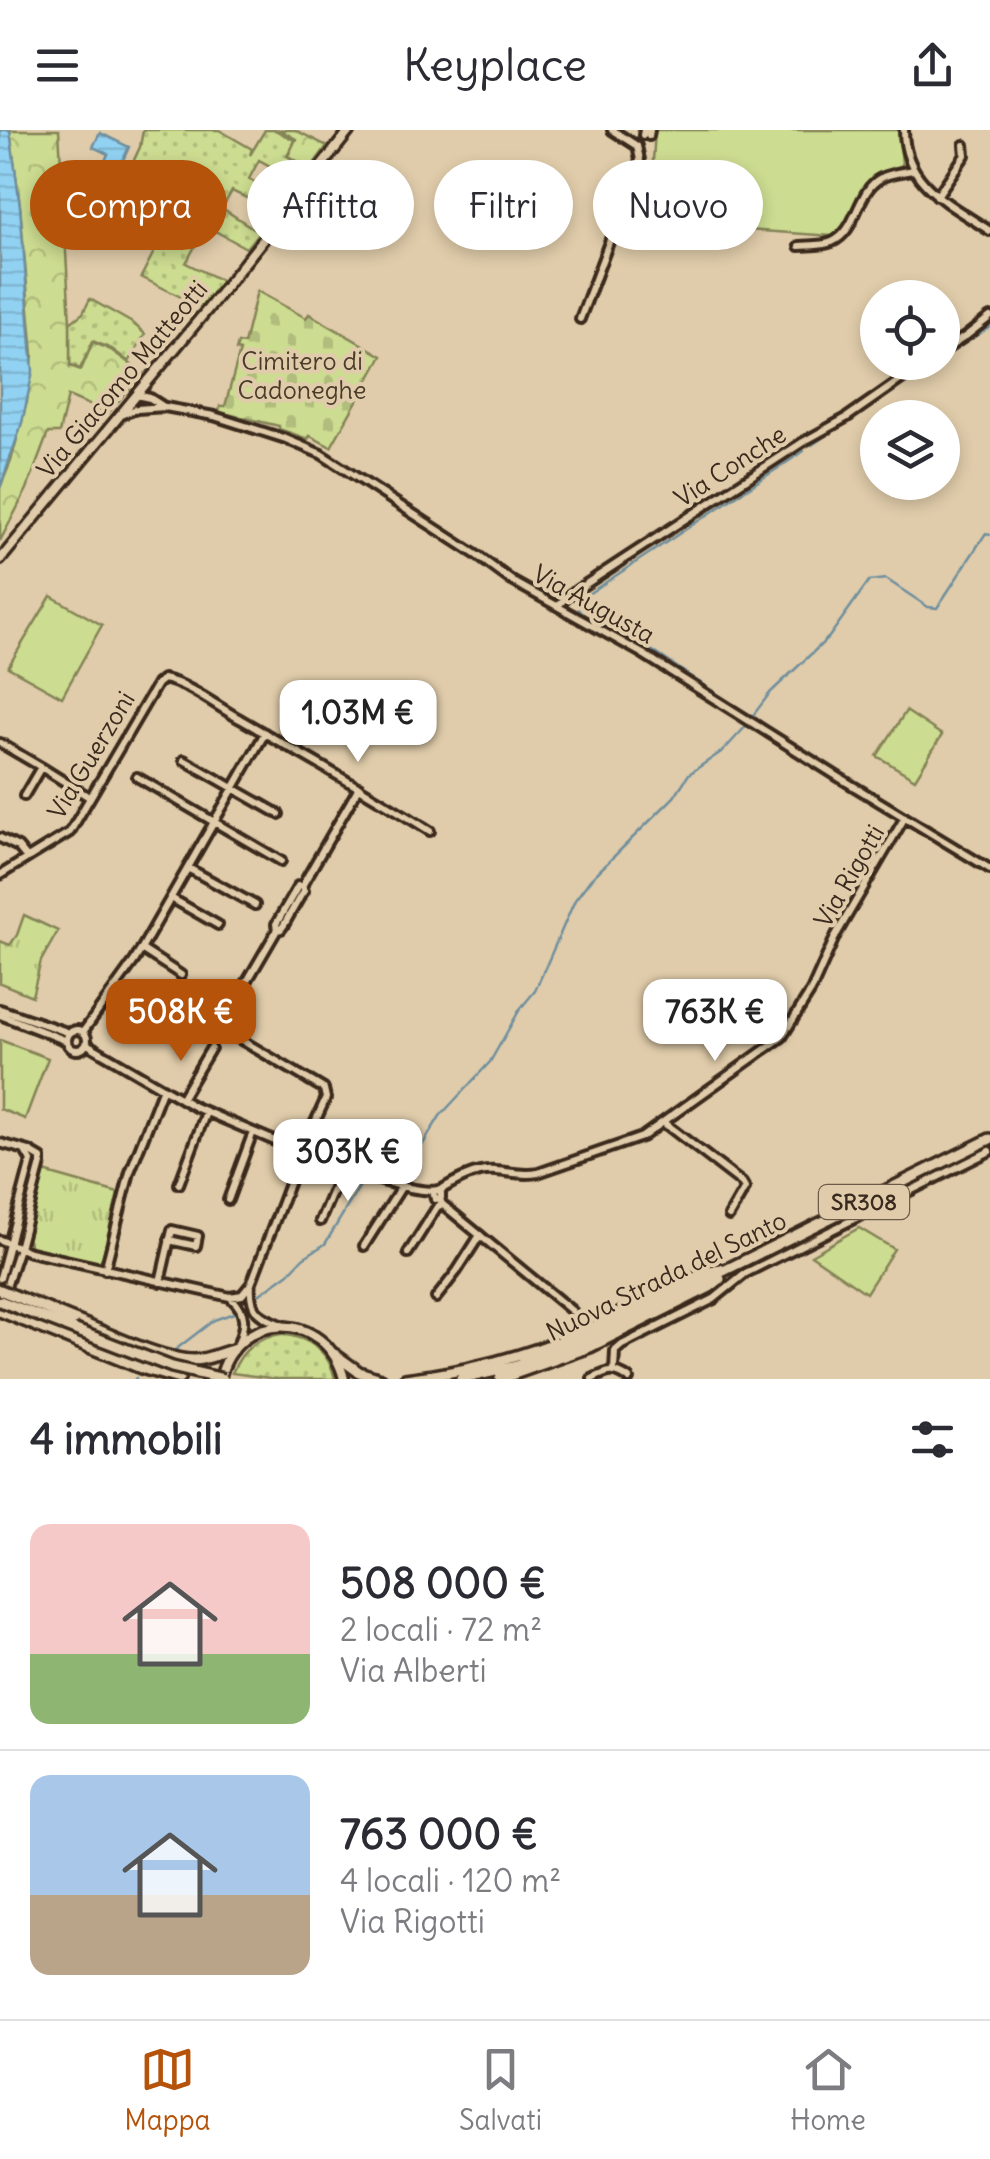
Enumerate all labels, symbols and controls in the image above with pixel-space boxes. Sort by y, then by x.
text: Keyplace [403,37,587,93]
icon: menu [30,38,85,93]
icon: share [905,38,960,93]
chip: Compra [30,160,227,250]
chip: Affitta [247,160,414,250]
chip: Filtri [434,160,573,250]
chip: Nuovo [593,160,763,250]
street label: Via Giacomo Matteotti [30,274,214,484]
map controls [860,280,960,500]
button: locate [860,280,960,380]
park label: Cimitero di Cadoneghe [238,345,366,406]
button: layers [860,400,960,500]
street label: Via Conche [668,418,792,514]
street label: Via Augusta [527,557,661,651]
pin: 1.03M € [266,680,450,765]
street label: Via Guerzoni [40,685,142,825]
text: 1.03M € [302,692,414,733]
street label: Via Rigotti [807,819,891,933]
pin: 508K € [100,979,262,1064]
pin: 763K € [634,979,796,1064]
text: 508K € [128,991,234,1032]
text: 763K € [665,991,765,1032]
pin: 303K € [267,1119,429,1204]
text: 303K € [295,1131,401,1172]
road number: SR308 [819,1185,909,1219]
street label: Nuova Strada del Santo [541,1204,791,1348]
icon: filters [905,1412,960,1467]
text: 4 immobili [30,1413,222,1465]
text: 508 000 € [340,1557,546,1609]
icon: home [110,1564,230,1684]
text: 2 locali · 72 m² [340,1609,542,1650]
text: Via Alberti [340,1650,487,1691]
text: 763 000 € [340,1808,538,1860]
icon: home [110,1815,230,1935]
text: 4 locali · 120 m² [340,1860,561,1901]
text: Via Rigotti [340,1901,485,1942]
tab: Mappa [124,2042,211,2138]
tab: Salvati [459,2042,542,2138]
tab: Home [790,2042,866,2138]

